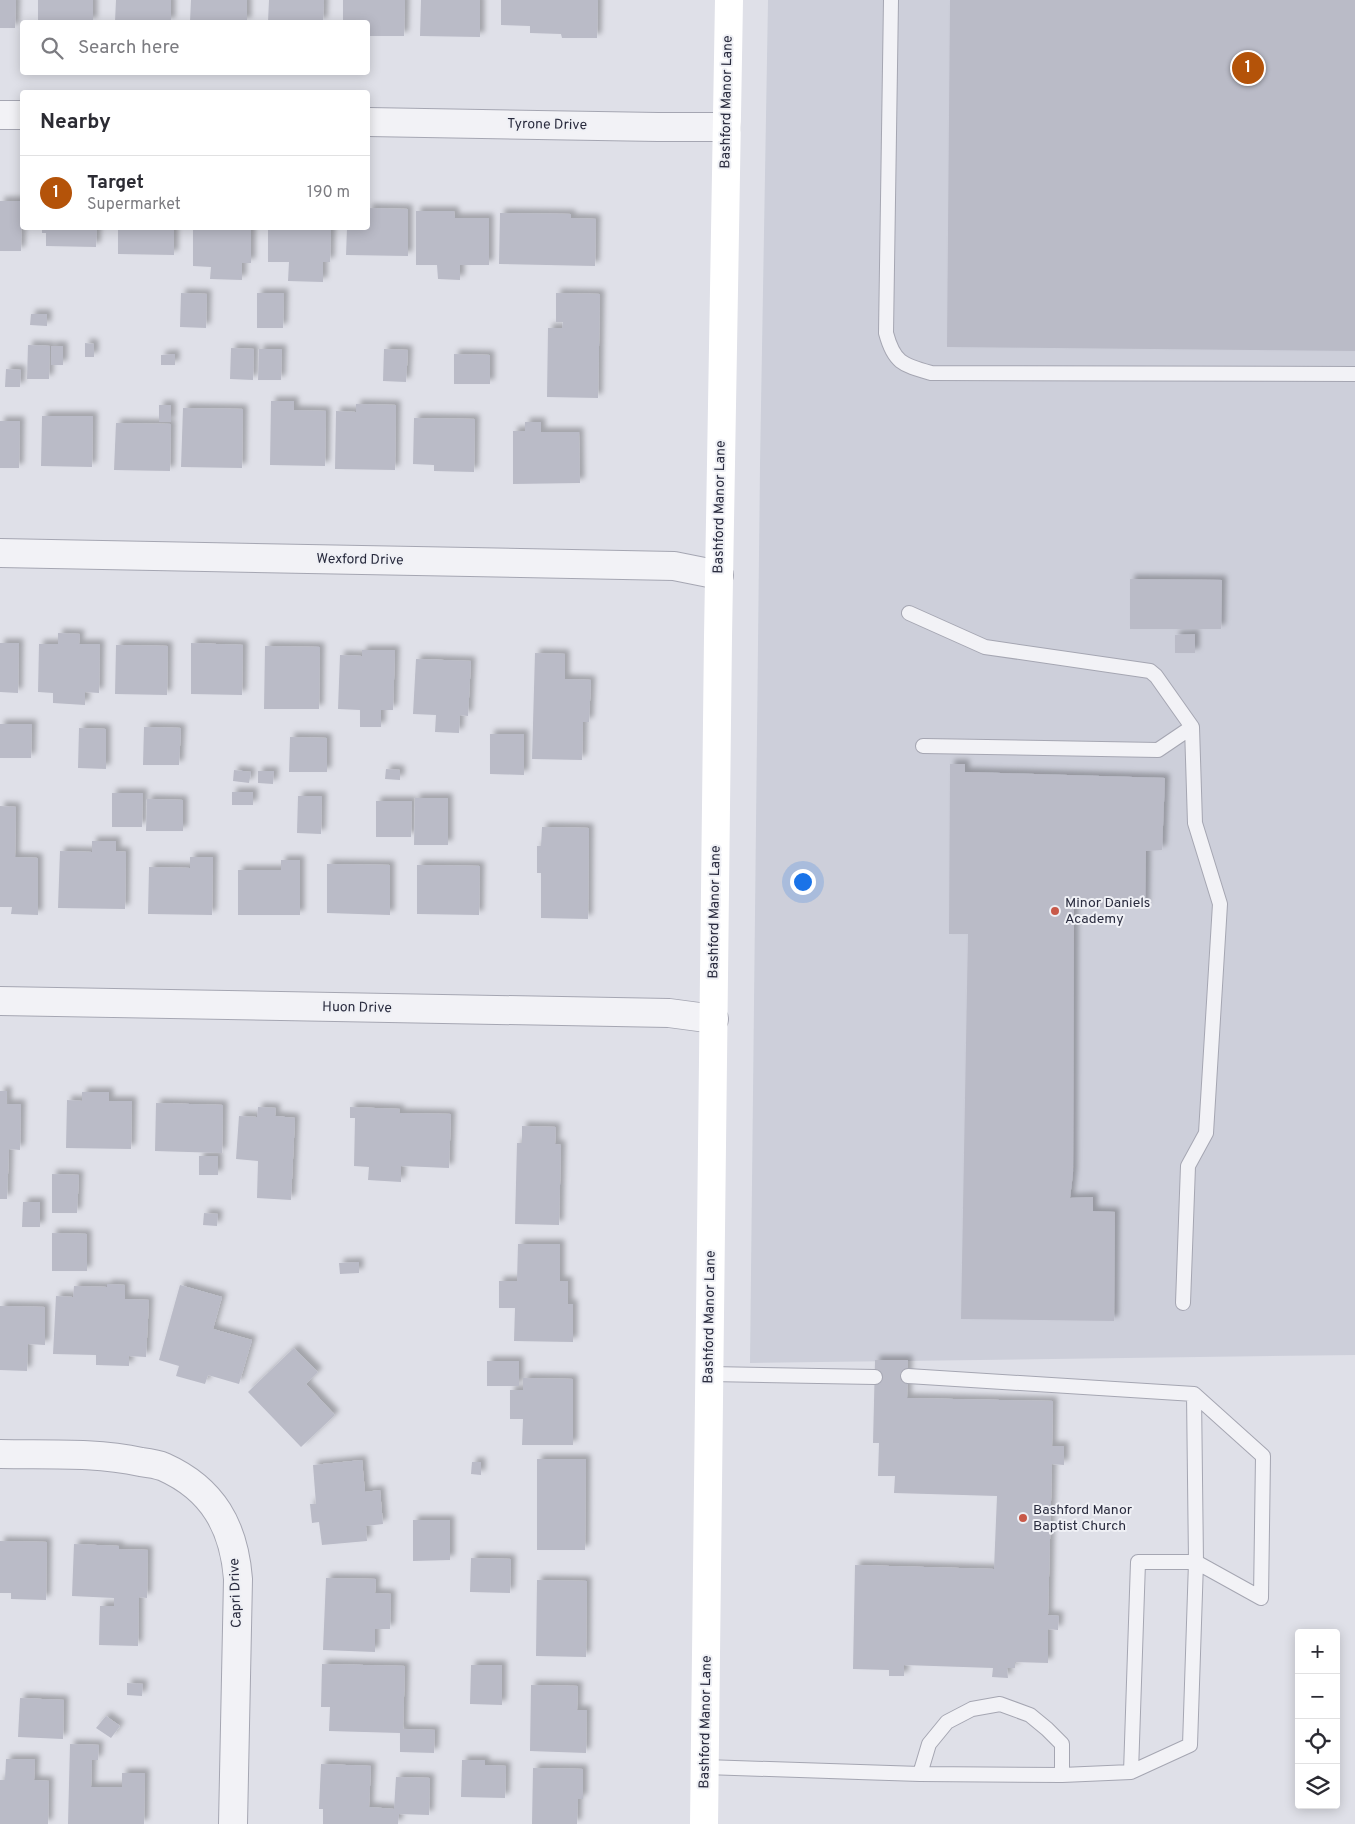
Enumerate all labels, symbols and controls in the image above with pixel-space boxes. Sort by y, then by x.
search box [20,20,370,75]
icon: search [38,34,66,62]
street label: Bashford Manor Lane [717,35,737,169]
text: Search here [78,36,180,60]
pin: 1 [1232,49,1264,87]
text: Nearby [40,109,111,136]
street label: Tyrone Drive [507,116,587,134]
text: Target [87,171,144,195]
text: 1 [53,183,59,203]
text: 190 m [307,183,350,203]
text: Supermarket [87,195,181,215]
street label: Bashford Manor Lane [710,440,730,574]
street label: Wexford Drive [316,551,404,569]
street label: Bashford Manor Lane [705,845,725,979]
your location [790,869,816,895]
place label: Minor Daniels Academy [1065,895,1150,928]
marker: Minor Daniels Academy [1049,905,1061,917]
street label: Huon Drive [322,999,392,1017]
street label: Bashford Manor Lane [700,1250,720,1384]
place label: Bashford Manor Baptist Church [1033,1502,1133,1535]
marker: Bashford Manor Baptist Church [1017,1512,1029,1524]
street label: Capri Drive [226,1558,246,1628]
map controls [1295,1629,1340,1809]
button: + [1295,1629,1340,1674]
street label: Bashford Manor Lane [696,1655,716,1789]
button: − [1295,1674,1340,1719]
button: locate [1295,1719,1340,1764]
button: layers [1295,1764,1340,1809]

